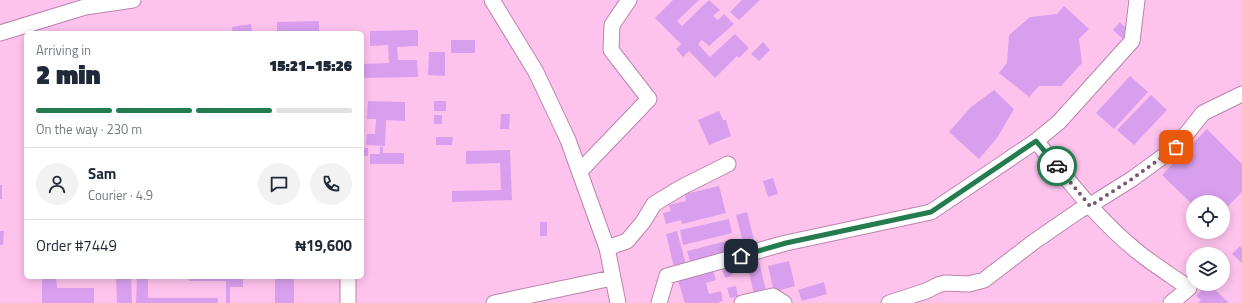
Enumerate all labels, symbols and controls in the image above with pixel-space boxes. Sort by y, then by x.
text: Arriving in [36,40,91,60]
text: 15:21–15:26 [269,54,352,77]
text: 2 min [36,55,101,94]
text: On the way · 230 m [36,119,142,139]
pin [1159,130,1193,164]
icon: bag [1165,136,1187,158]
courier [1037,146,1077,186]
icon: car [1046,155,1068,177]
text: Sam [88,162,116,185]
button: person [36,163,78,205]
button: chat [258,163,300,205]
button: phone [310,163,352,205]
text: Courier · 4.9 [88,185,153,205]
map controls [1186,195,1230,291]
button: locate [1186,195,1230,239]
text: Order #7449 [36,234,117,257]
text: ₦19,600 [295,234,352,257]
pin [724,239,758,273]
icon: home [730,245,752,267]
button: layers [1186,247,1230,291]

